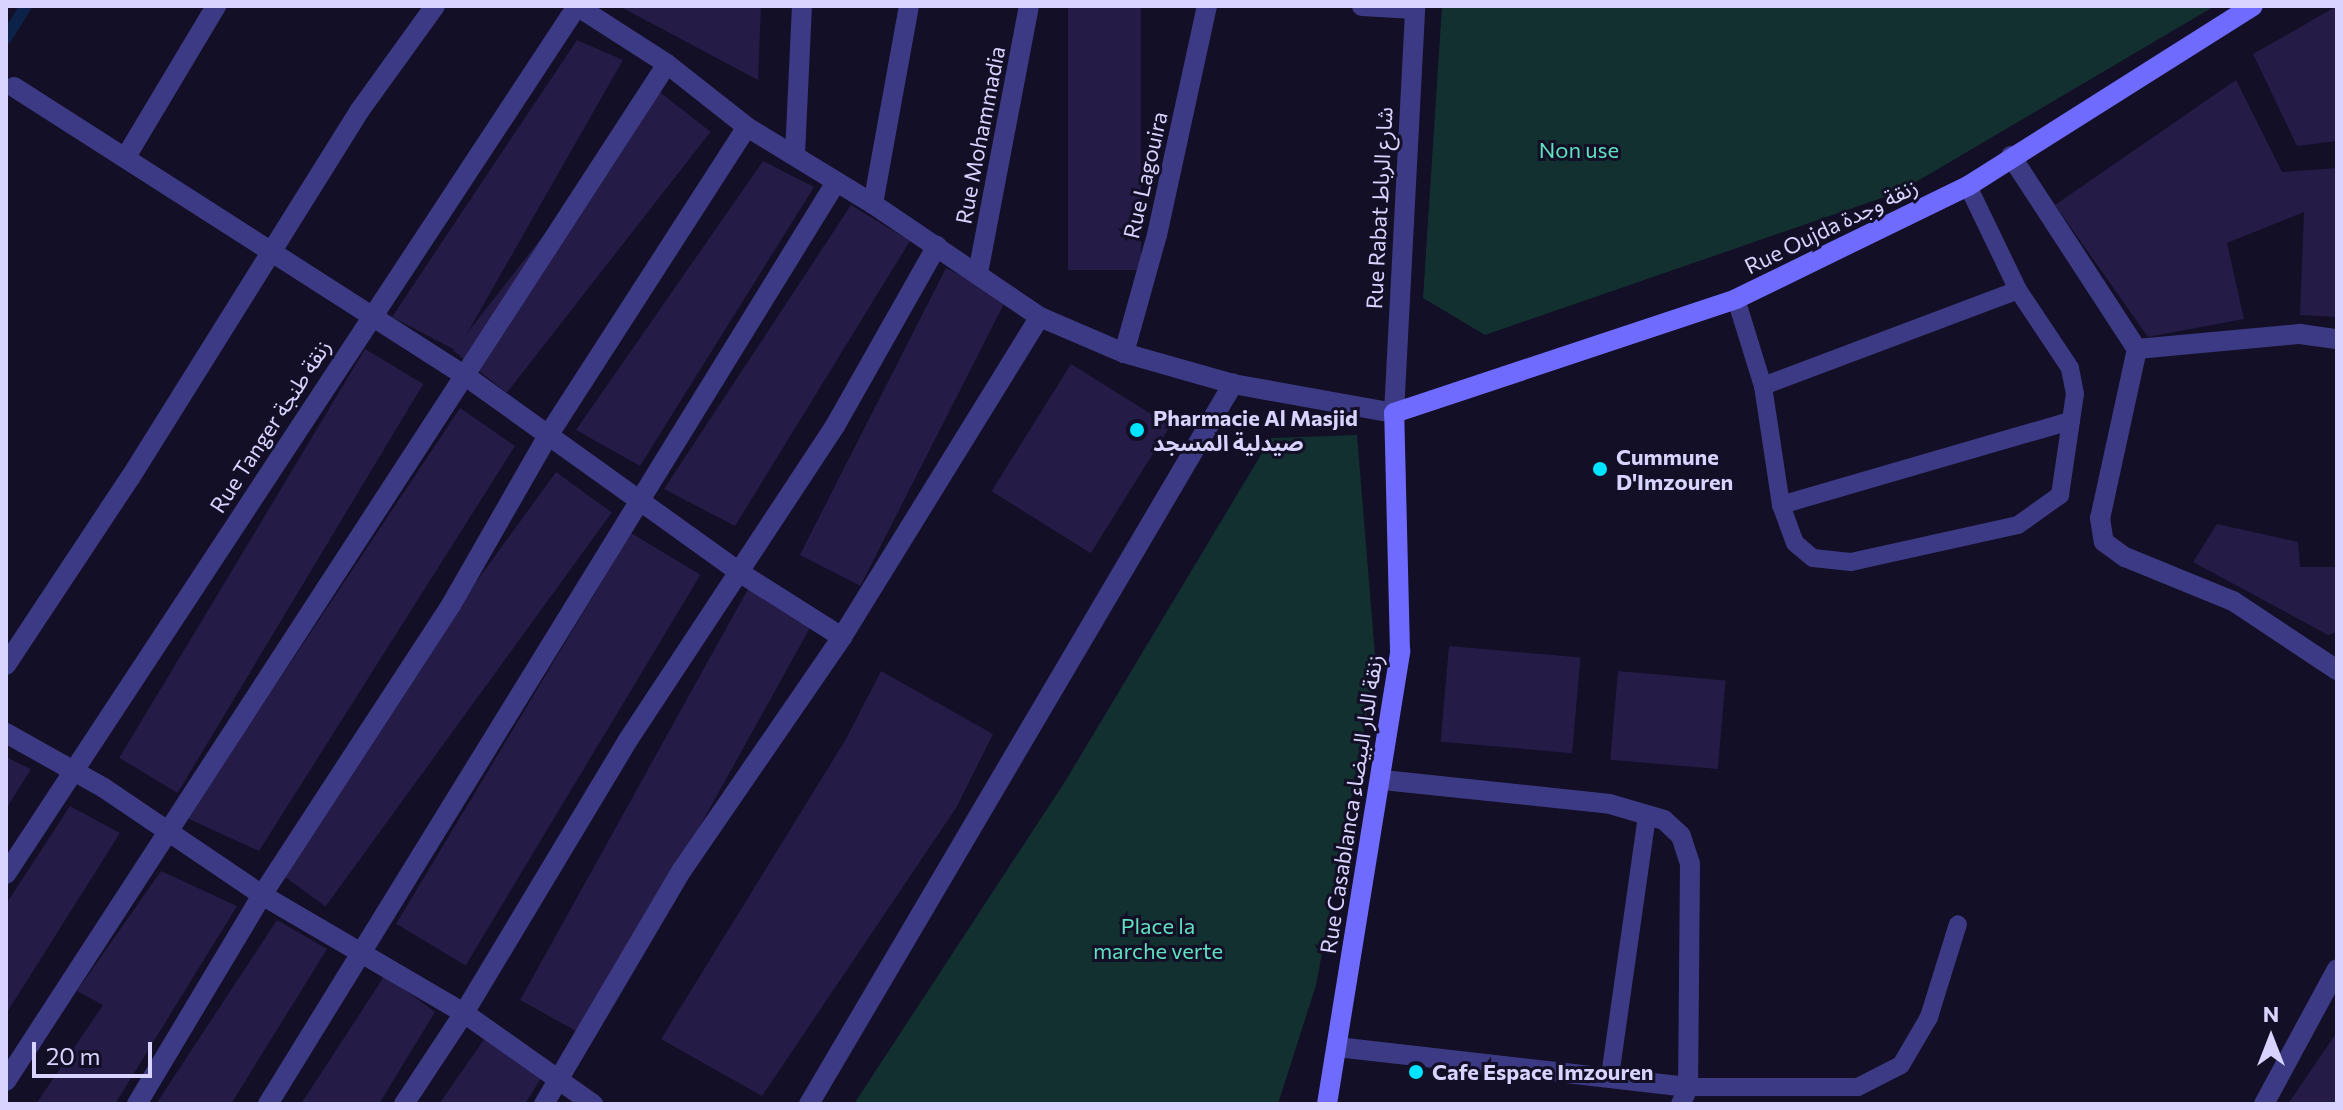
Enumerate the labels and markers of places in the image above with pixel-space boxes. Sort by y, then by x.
place label: Pharmacie Al Masjid صيدلية المسجد [1153,404,1358,456]
marker: Pharmacie Al Masjid صيدلية المسجد [1128,421,1146,439]
place label: Cummune D'Imzouren [1616,443,1733,494]
marker: Cummune D'Imzouren [1591,460,1609,478]
place label: Cafe Espace Imzouren [1432,1059,1654,1085]
marker: Cafe Espace Imzouren [1407,1063,1425,1081]

